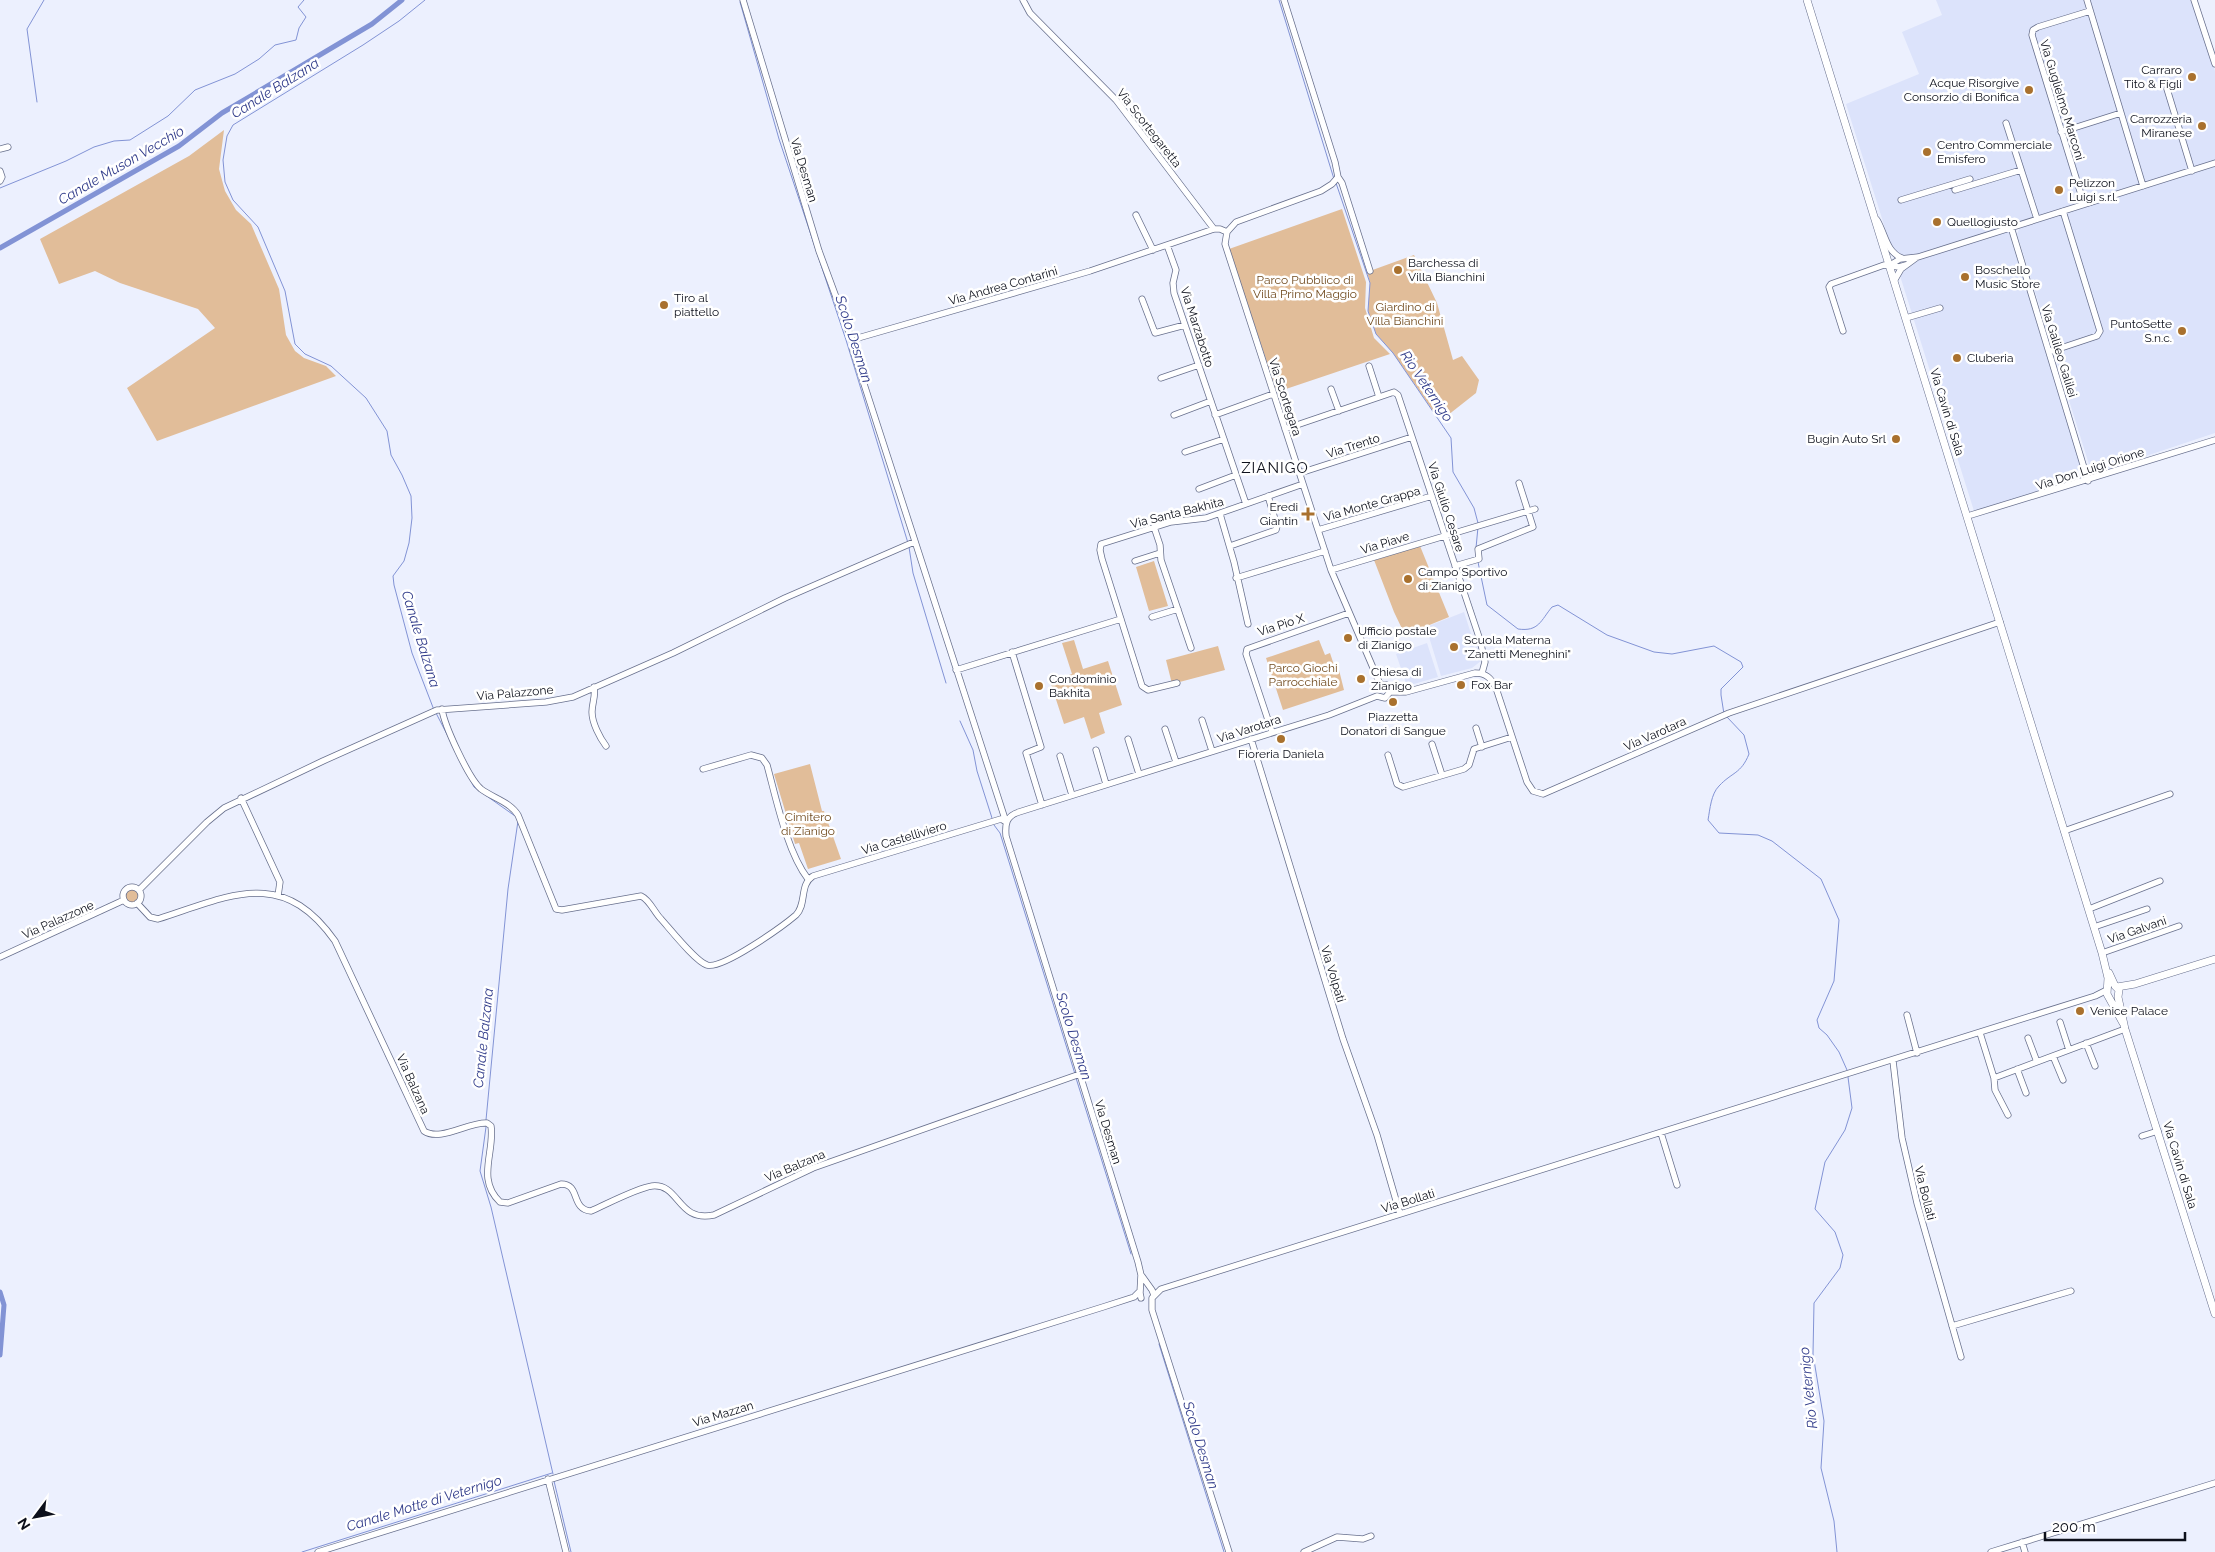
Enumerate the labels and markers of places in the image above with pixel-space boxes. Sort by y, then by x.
place label: Carraro Tito & Figli [2124,63,2182,91]
marker: Carraro Tito & Figli [2186,71,2198,83]
place label: Acque Risorgive Consorzio di Bonifica [1904,76,2019,104]
marker: Acque Risorgive Consorzio di Bonifica [2023,84,2035,96]
place label: Carrozzeria Miranese [2130,112,2192,140]
marker: Carrozzeria Miranese [2196,120,2208,132]
place label: Centro Commerciale Emisfero [1937,138,2052,166]
marker: Centro Commerciale Emisfero [1921,146,1933,158]
place label: Pelizzon Luigi s.r.l. [2069,176,2118,204]
marker: Pelizzon Luigi s.r.l. [2053,184,2065,196]
place label: Quellogiusto [1947,215,2018,229]
marker: Quellogiusto [1931,216,1943,228]
place label: Barchessa di Villa Bianchini [1408,256,1485,284]
place label: Boschello Music Store [1975,263,2040,291]
marker: Barchessa di Villa Bianchini [1392,264,1404,276]
marker: Boschello Music Store [1959,271,1971,283]
place label: Tiro al piattello [674,291,719,319]
marker: Tiro al piattello [658,299,670,311]
place label: PuntoSette S.n.c. [2110,317,2172,345]
marker: PuntoSette S.n.c. [2176,325,2188,337]
place label: Cluberia [1967,351,2013,365]
marker: Cluberia [1951,352,1963,364]
place label: Bugin Auto Srl [1807,432,1887,446]
marker: Bugin Auto Srl [1890,433,1902,445]
place label: Eredi Giantin [1260,500,1298,528]
marker: Eredi Giantin [1302,508,1314,520]
place label: Campo Sportivo di Zianigo [1418,565,1507,593]
marker: Campo Sportivo di Zianigo [1402,573,1414,585]
place label: Ufficio postale di Zianigo [1358,624,1436,652]
marker: Ufficio postale di Zianigo [1342,632,1354,644]
place label: Scuola Materna "Zanetti Meneghini" [1464,633,1571,661]
marker: Scuola Materna "Zanetti Meneghini" [1448,641,1460,653]
place label: Chiesa di Zianigo [1371,665,1421,693]
place label: Condominio Bakhita [1049,672,1116,700]
marker: Chiesa di Zianigo [1355,673,1367,685]
place label: Fox Bar [1471,678,1513,692]
marker: Fox Bar [1455,679,1467,691]
marker: Condominio Bakhita [1033,680,1045,692]
marker: Piazzetta Donatori di Sangue [1387,696,1399,708]
place label: Piazzetta Donatori di Sangue [1340,710,1446,738]
marker: Fioreria Daniela [1275,733,1287,745]
place label: Fioreria Daniela [1238,747,1324,761]
place label: Venice Palace [2090,1004,2168,1018]
marker: Venice Palace [2074,1005,2086,1017]

